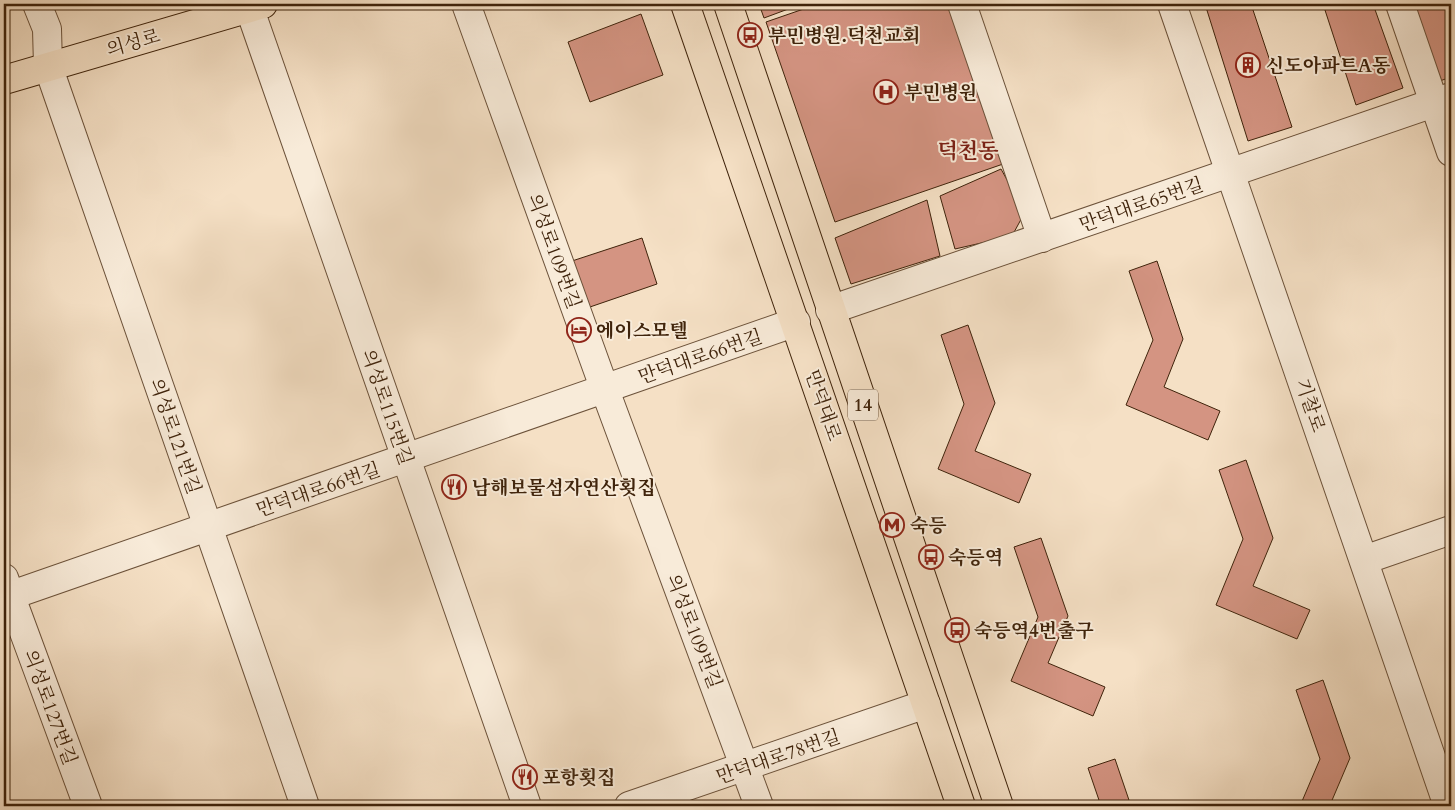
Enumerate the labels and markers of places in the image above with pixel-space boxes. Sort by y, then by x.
bus stop icon: 부민병원.덕천교회 [737,22,763,48]
place label: 부민병원.덕천교회 [768,23,920,49]
building icon: 신도아파트A동 [1235,52,1261,78]
place label: 신도아파트A동 [1266,53,1390,79]
hospital icon: 부민병원 [873,79,899,105]
place label: 부민병원 [904,80,977,106]
hotel icon: 에이스모텔 [566,317,592,343]
place label: 에이스모텔 [596,318,688,344]
restaurant icon: 남해보물섬자연산횟집 [441,474,467,500]
place label: 남해보물섬자연산횟집 [472,475,656,501]
metro station icon: 숙등 [879,512,905,538]
place label: 숙등 [910,513,947,539]
bus stop icon: 숙등역 [918,544,944,570]
place label: 숙등역 [948,545,1003,571]
bus stop icon: 숙등역4번출구 [944,617,970,643]
place label: 숙등역4번출구 [974,618,1094,644]
restaurant icon: 포항횟집 [512,764,538,790]
place label: 포항횟집 [542,765,615,791]

